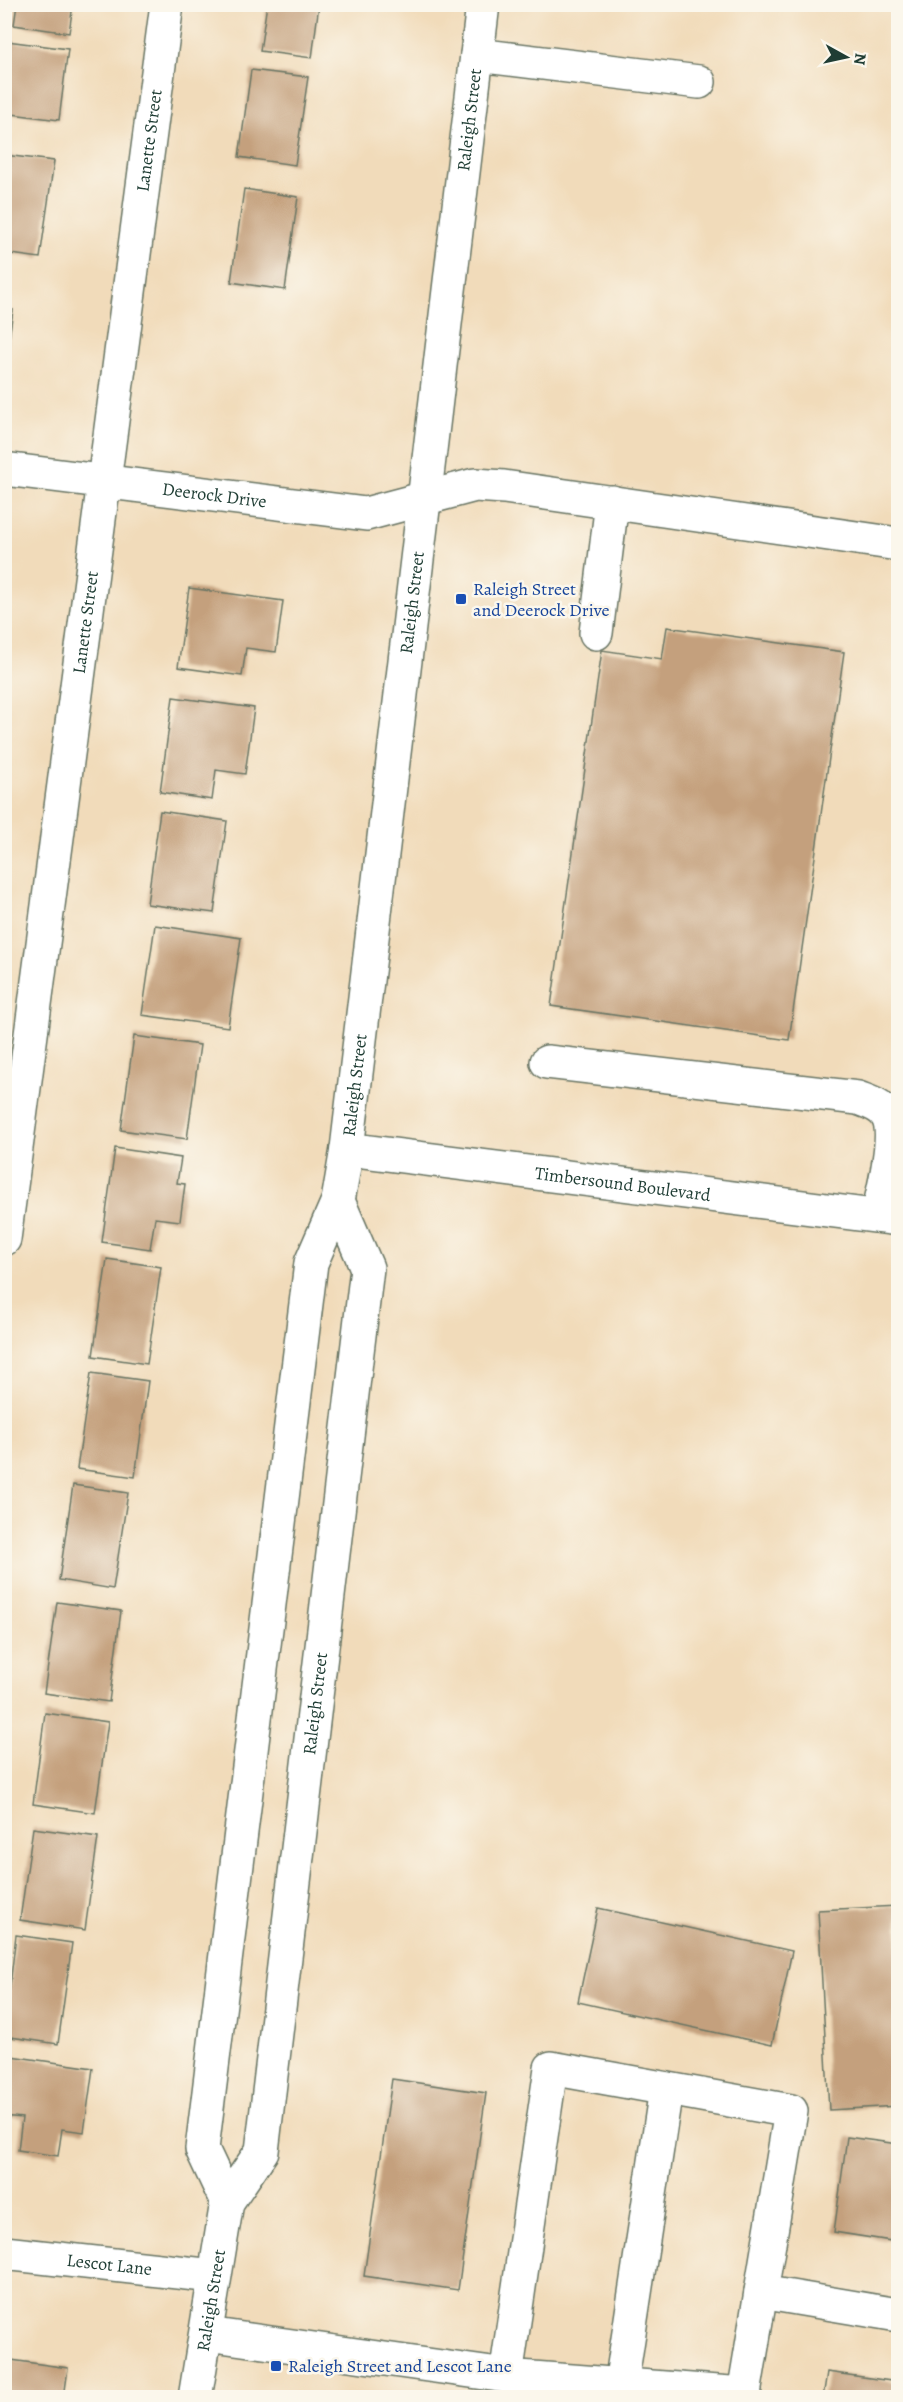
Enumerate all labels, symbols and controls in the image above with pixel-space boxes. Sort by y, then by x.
north arrow [816,27,876,87]
text: N [848,52,872,67]
street label: Raleigh Street [451,67,487,173]
street label: Lanette Street [130,88,168,193]
street label: Deerock Drive [161,477,268,514]
street label: Raleigh Street [394,550,430,655]
street label: Lanette Street [67,569,104,675]
place label: Raleigh Street and Deerock Drive [473,577,610,622]
marker: Raleigh Street and Deerock Drive [454,592,468,606]
street label: Raleigh Street [337,1032,373,1138]
street label: Timbersound Boulevard [534,1161,712,1207]
street label: Raleigh Street [297,1651,333,1756]
street label: Raleigh Street [191,2247,231,2353]
street label: Lescot Lane [65,2248,153,2281]
place label: Raleigh Street and Lescot Lane [288,2354,512,2378]
marker: Raleigh Street and Lescot Lane [269,2359,283,2373]

